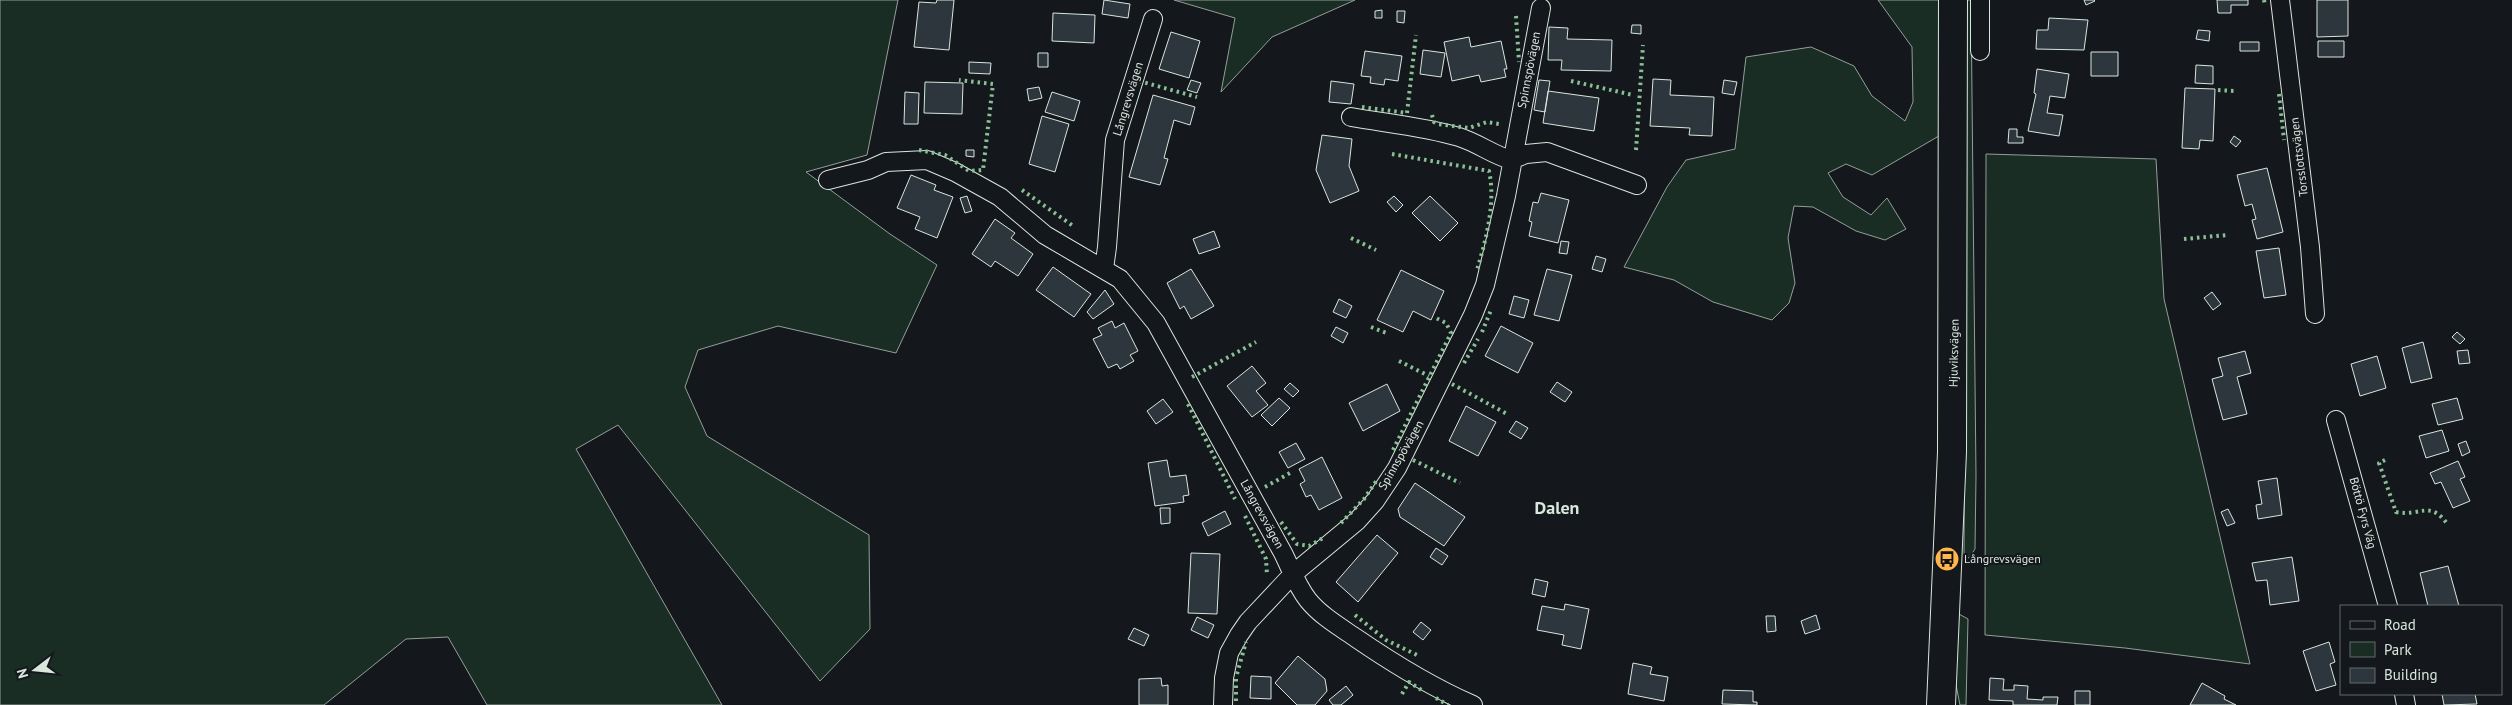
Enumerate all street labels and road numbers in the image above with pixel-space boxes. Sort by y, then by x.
street label: Spinnspövägen [1514,30,1543,110]
street label: Långrevsvägen [1109,60,1146,138]
street label: Torsslottsvägen [2286,117,2311,198]
street label: Hjuviksvägen [1945,319,1962,387]
street label: Spinnspövägen [1375,417,1427,492]
street label: Böttö Fyrs Väg [2347,475,2380,550]
street label: Långrevsvägen [1237,477,1288,551]

